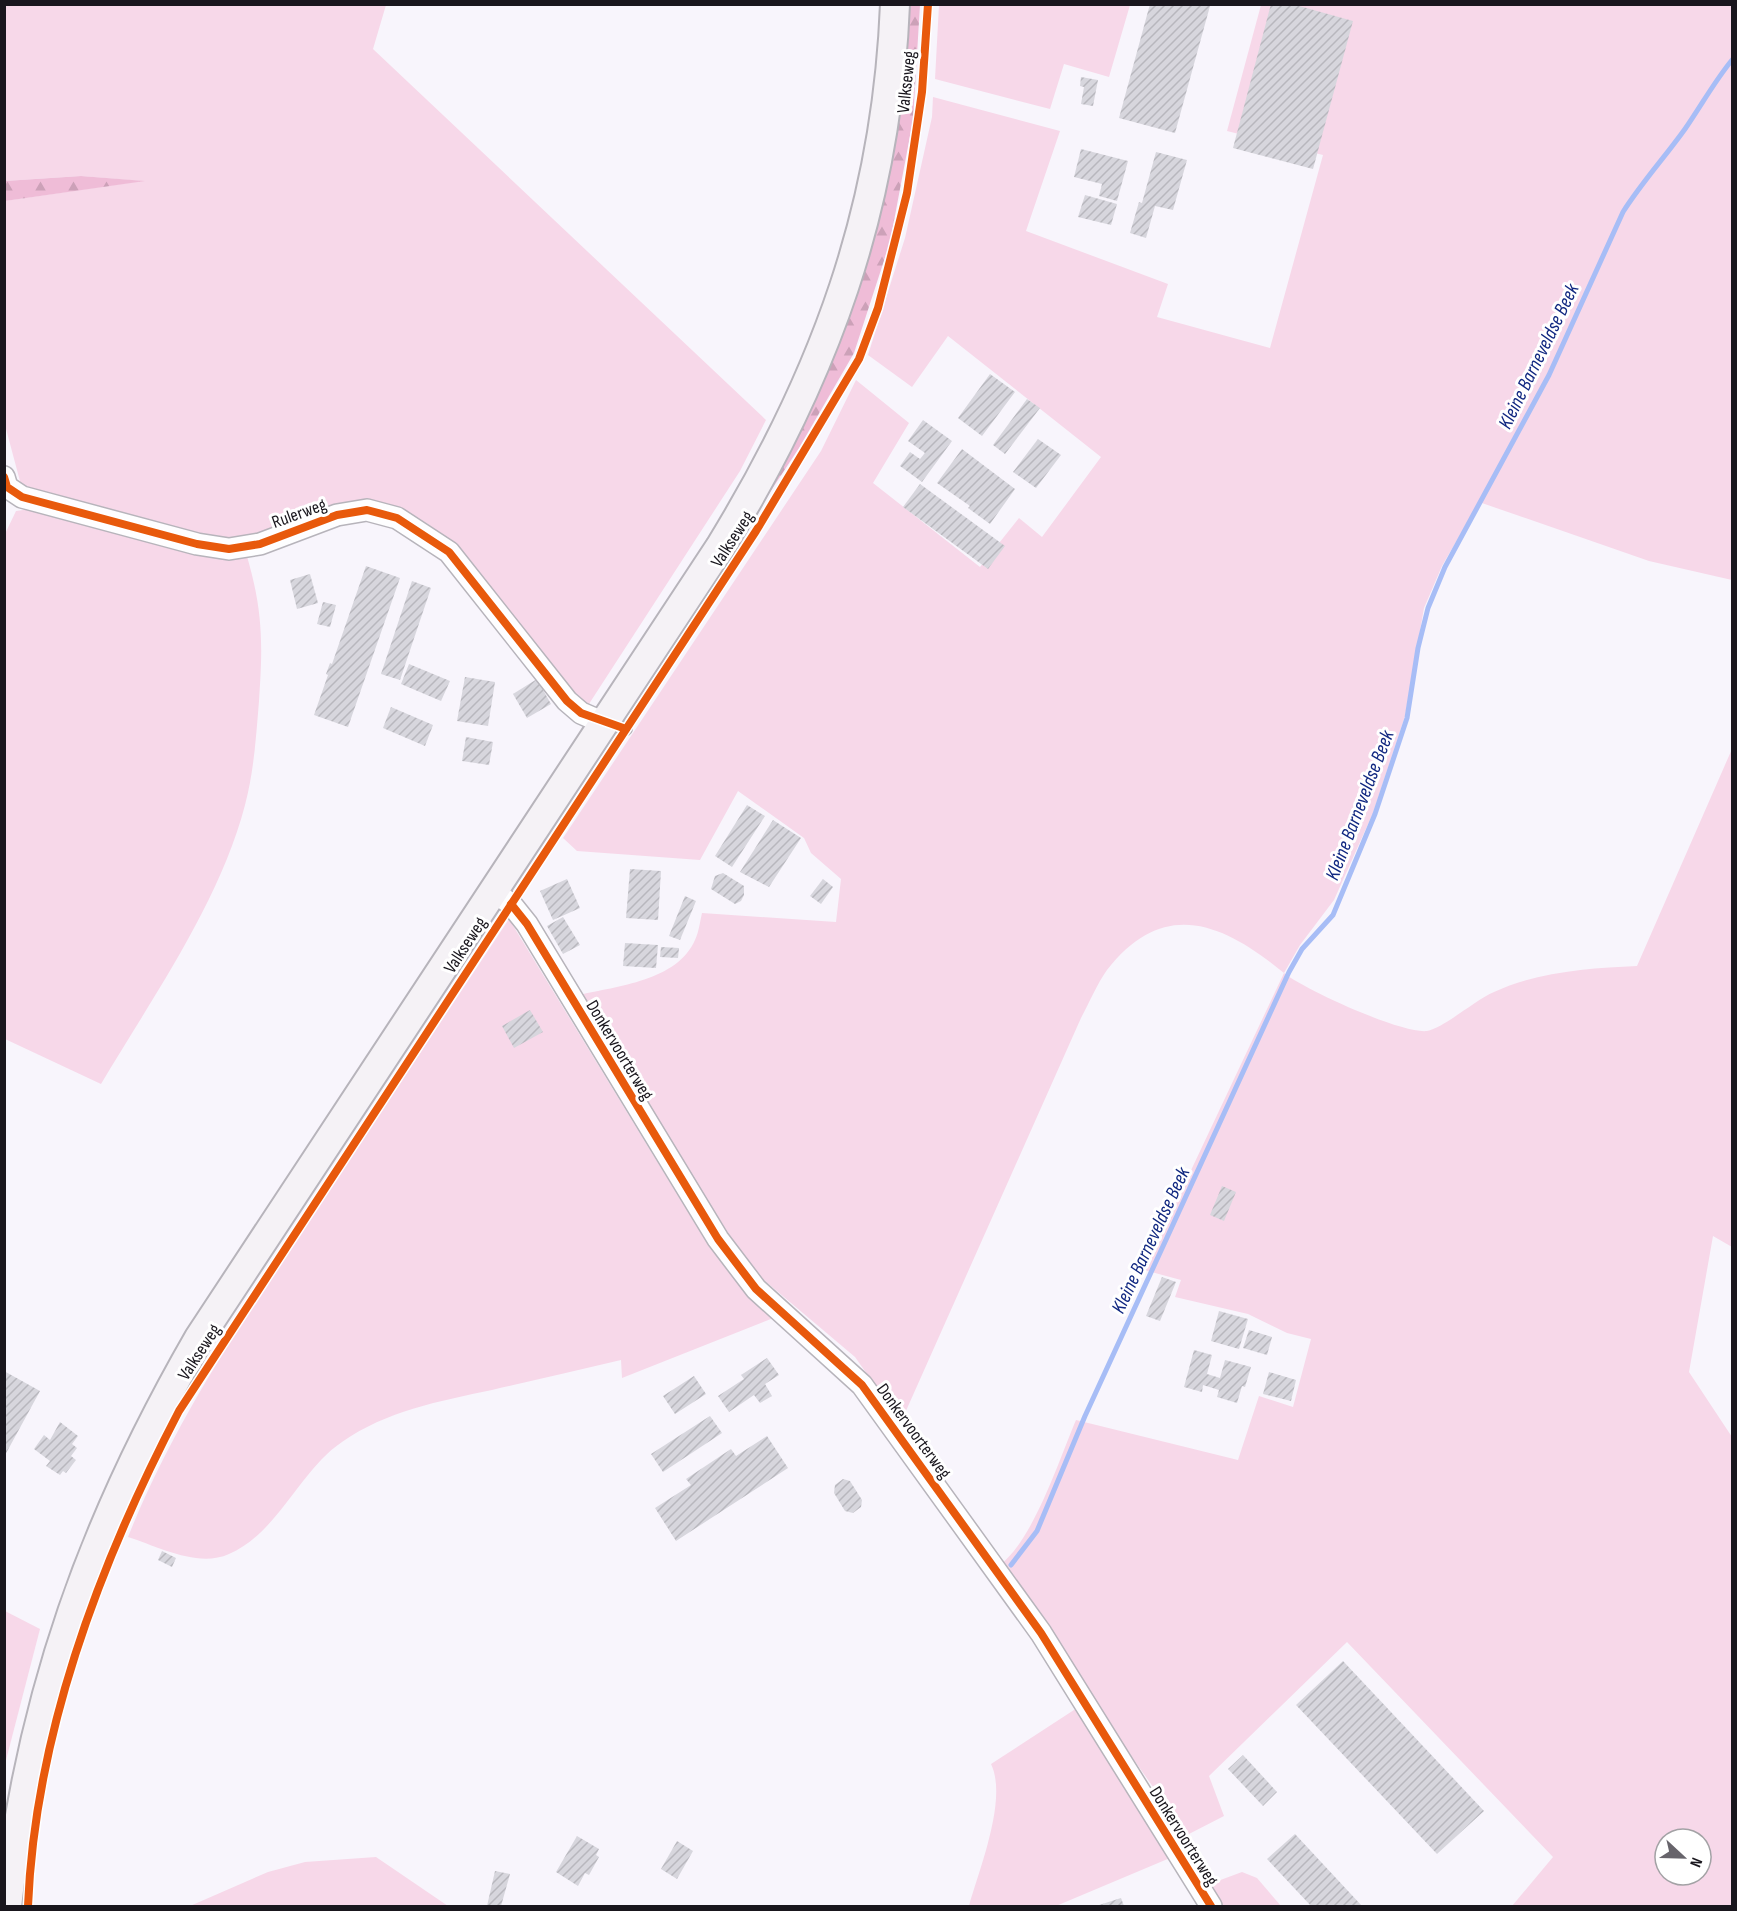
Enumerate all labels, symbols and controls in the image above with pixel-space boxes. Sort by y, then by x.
street label: Valkseweg [893,50,920,114]
water label: Kleine Barneveldse Beek [1493,279,1585,433]
street label: Rulerweg [269,494,329,533]
street label: Valkseweg [707,507,758,571]
water label: Kleine Barneveldse Beek [1320,727,1400,884]
street label: Valkseweg [440,913,491,977]
street label: Donkervoorterweg [582,997,658,1104]
water label: Kleine Barneveldse Beek [1107,1163,1196,1317]
street label: Valkseweg [174,1320,225,1384]
street label: Donkervoorterweg [872,1380,955,1483]
street label: Donkervoorterweg [1145,1783,1222,1890]
north arrow [1653,1827,1713,1887]
text: N [1685,1855,1706,1870]

